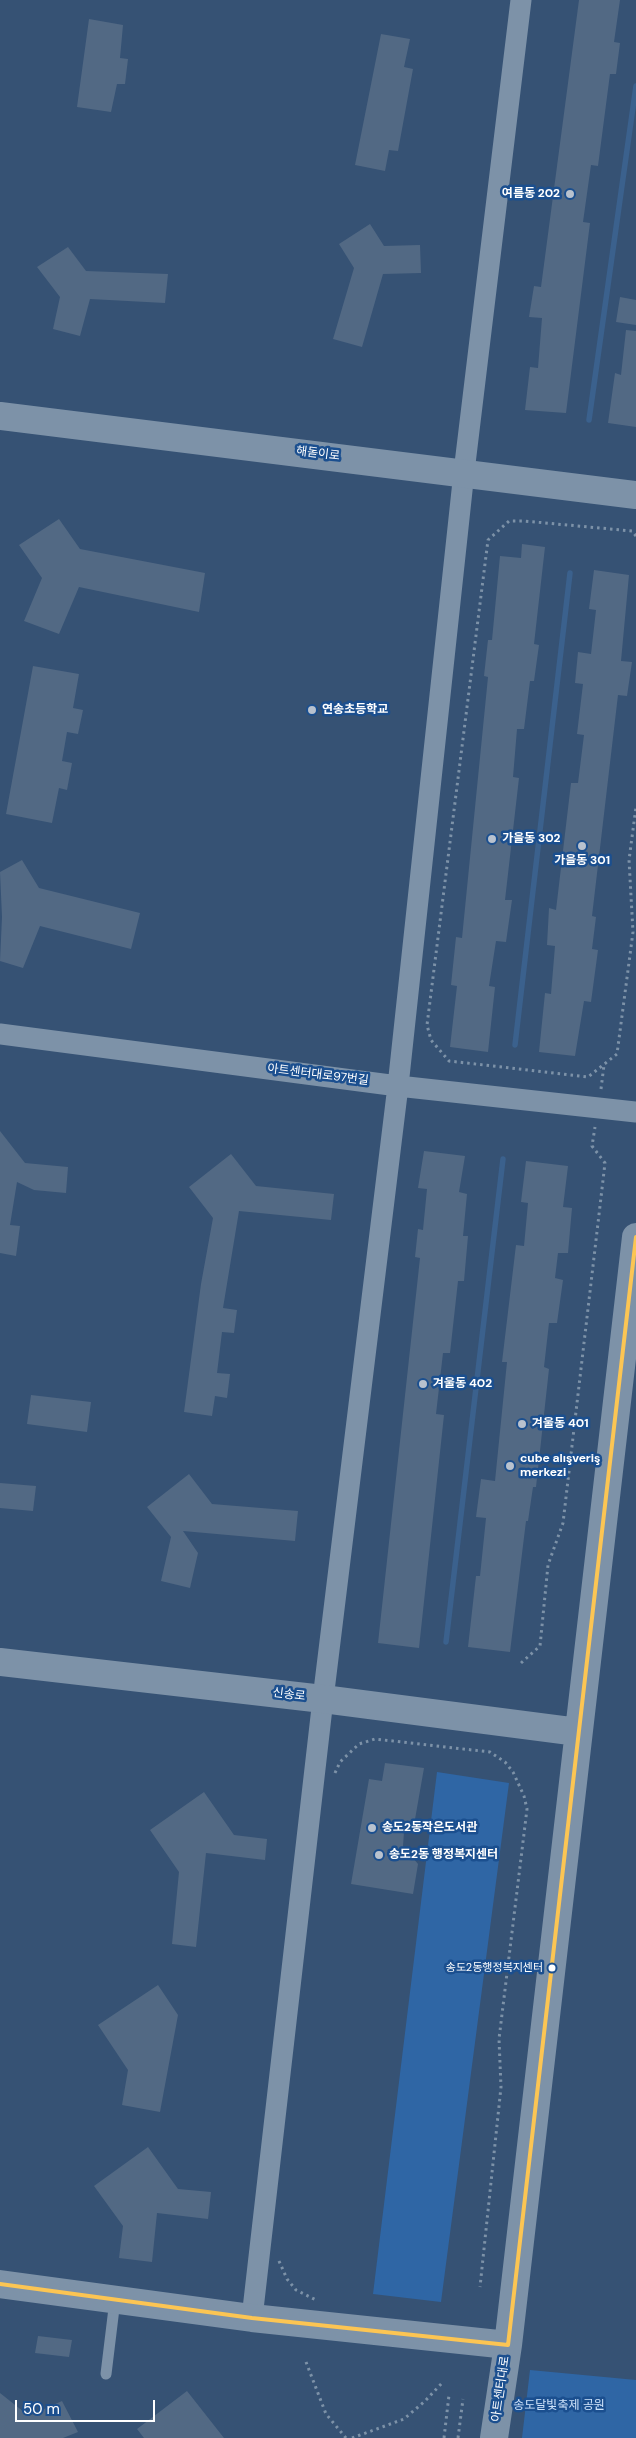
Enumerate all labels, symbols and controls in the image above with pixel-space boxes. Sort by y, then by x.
place label: 여름동 202 [502,187,560,201]
marker: 여름동 202 [564,188,576,200]
street label: 해돋이로 [295,444,341,464]
place label: 연송초등학교 [322,703,388,717]
marker: 연송초등학교 [306,704,318,716]
place label: 가을동 302 [502,832,560,846]
marker: 가을동 302 [486,833,498,845]
marker: 가을동 301 [576,840,588,852]
place label: 가을동 301 [554,854,610,868]
street label: 아트센터대로97번길 [267,1062,369,1088]
place label: 겨울동 402 [433,1377,492,1391]
marker: 겨울동 402 [417,1378,429,1390]
place label: 겨울동 401 [532,1417,589,1431]
marker: 겨울동 401 [516,1418,528,1430]
place label: cube alışveriş merkezi [520,1452,600,1480]
marker: cube alışveriş merkezi [504,1460,516,1472]
street label: 신송로 [272,1686,306,1704]
place label: 송도2동작은도서관 [382,1821,477,1835]
marker: 송도2동작은도서관 [366,1822,378,1834]
place label: 송도2동 행정복지센터 [389,1848,498,1862]
marker: 송도2동 행정복지센터 [373,1849,385,1861]
place label: 송도2동행정복지센터 [446,1961,543,1975]
marker: 송도2동행정복지센터 [547,1963,557,1973]
street label: 아트센터대로 [489,2355,513,2423]
scale bar [18,2390,158,2422]
text: 50 m [23,2399,60,2419]
park label: 송도달빛축제 공원 [513,2399,605,2413]

